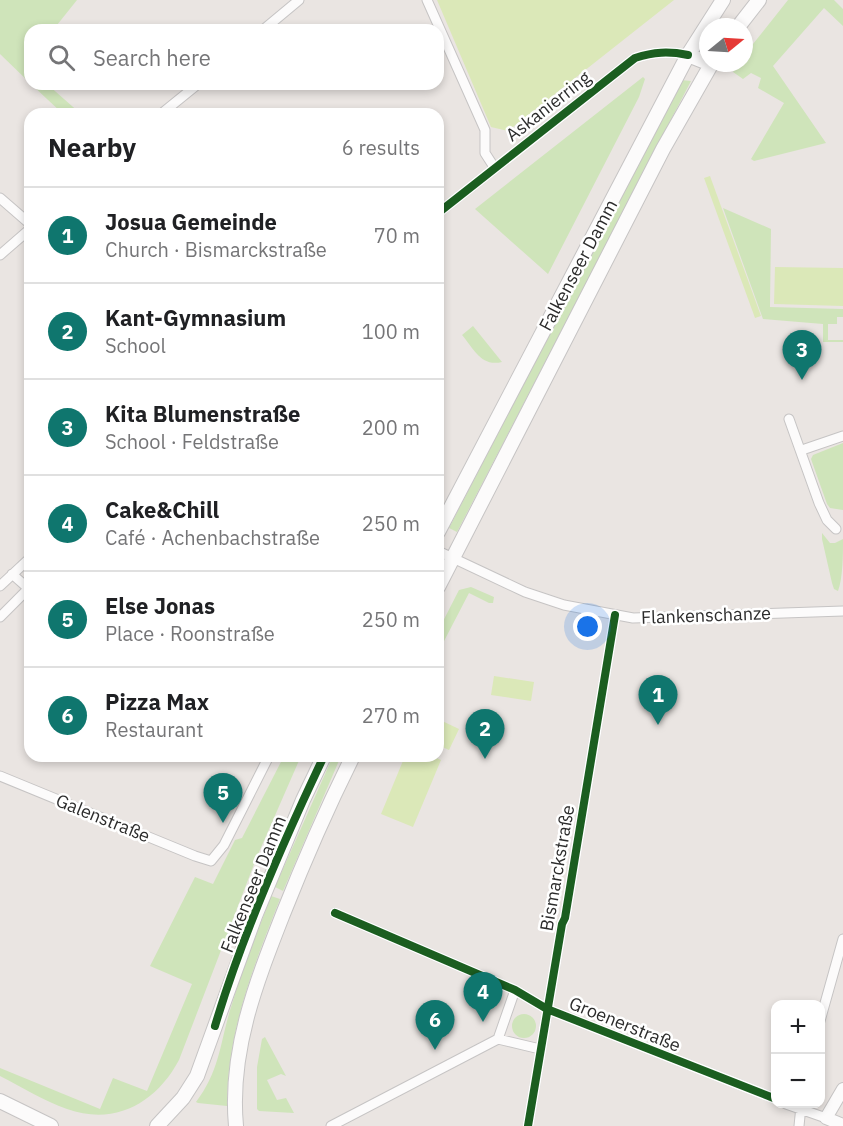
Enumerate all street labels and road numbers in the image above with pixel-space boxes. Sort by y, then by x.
street label: Askanierring [501,65,595,146]
street label: Falkenseer Damm [534,195,622,335]
street label: Flankenschanze [641,601,771,629]
street label: Galenstraße [52,789,154,847]
street label: Bismarckstraße [535,803,579,933]
street label: Falkenseer Damm [215,812,291,956]
street label: Groenerstraße [566,991,684,1057]

